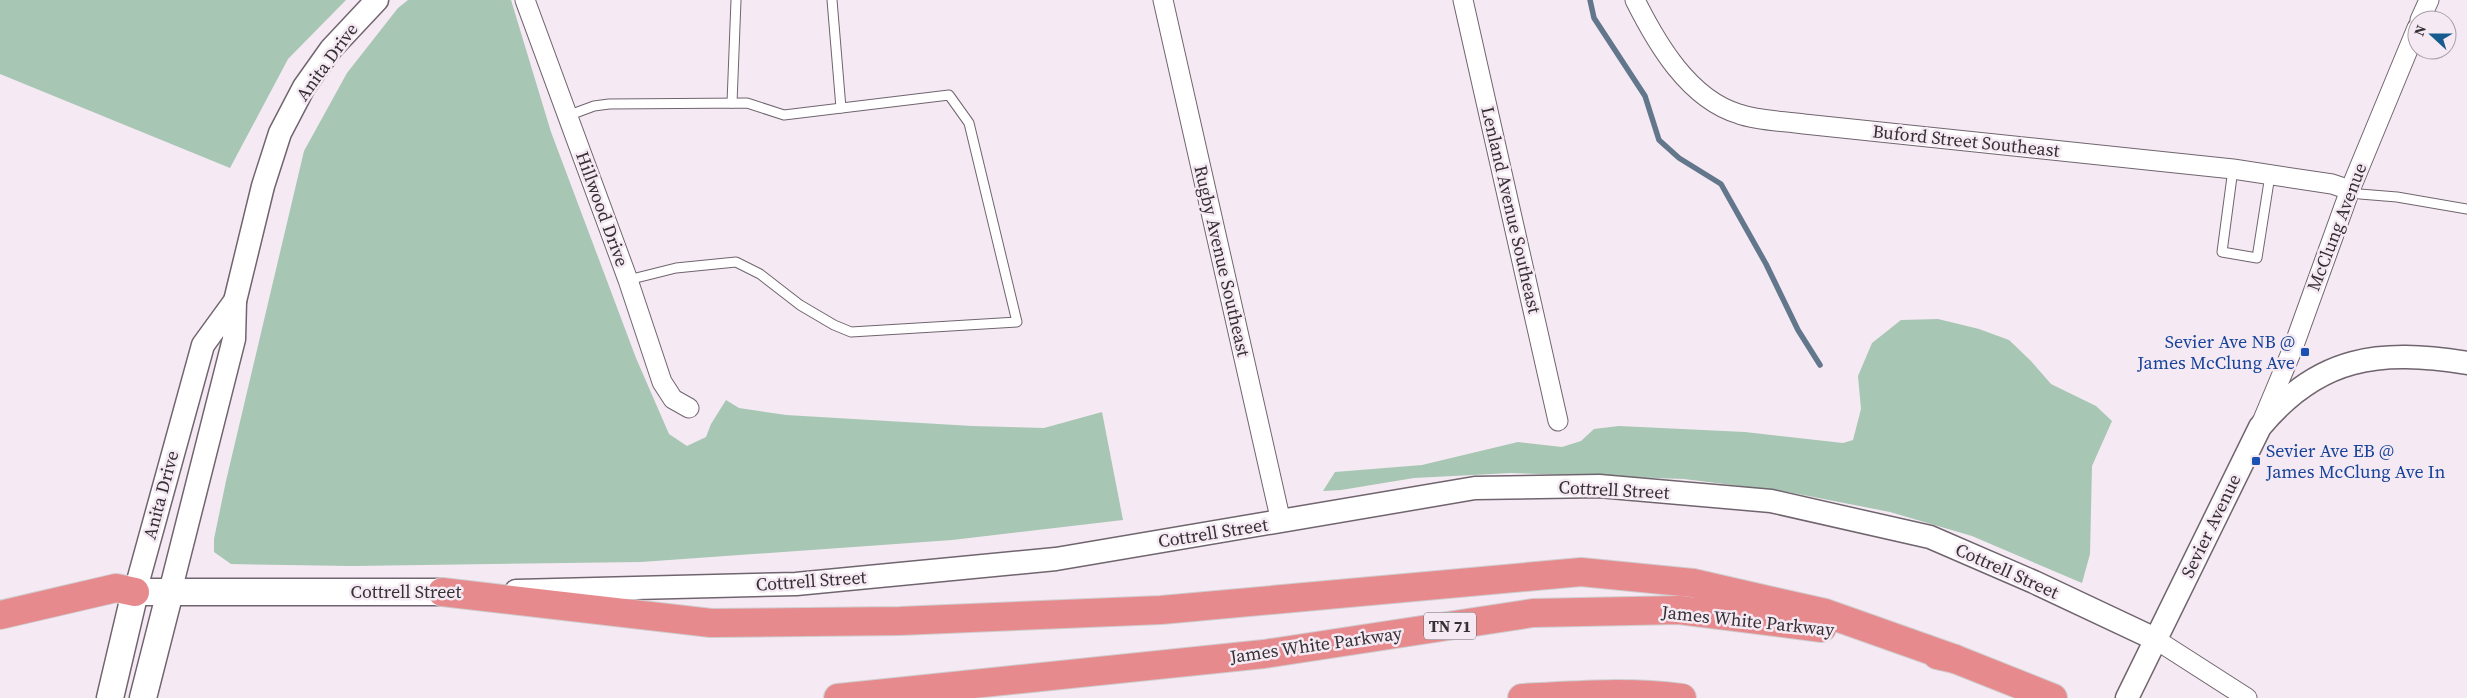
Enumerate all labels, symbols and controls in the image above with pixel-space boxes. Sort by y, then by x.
north arrow [2407,10,2457,60]
street label: Anita Drive [290,18,363,106]
text: N [2409,22,2431,39]
street label: Lenland Avenue Southeast [1476,104,1547,316]
street label: Buford Street Southeast [1871,118,2061,163]
street label: Hillwood Drive [570,148,635,270]
street label: McClung Avenue [2301,159,2372,294]
street label: Rugby Avenue Southeast [1188,163,1257,359]
place label: Sevier Ave NB @ James McClung Ave [2136,329,2295,375]
marker: Sevier Ave NB @ James McClung Ave [2299,346,2311,358]
place label: Sevier Ave EB @ James McClung Ave In [2265,438,2446,484]
street label: Anita Drive [137,448,184,542]
marker: Sevier Ave EB @ James McClung Ave In [2250,455,2262,467]
street label: Sevier Avenue [2175,470,2247,582]
street label: Cottrell Street [1558,474,1670,505]
street label: Cottrell Street [1156,511,1270,554]
street label: Cottrell Street [1952,537,2063,605]
street label: Cottrell Street [755,564,867,597]
street label: Cottrell Street [351,579,462,604]
street label: James White Parkway [1659,599,1836,642]
road number: TN 71 [1424,612,1476,640]
street label: James White Parkway [1227,620,1404,669]

